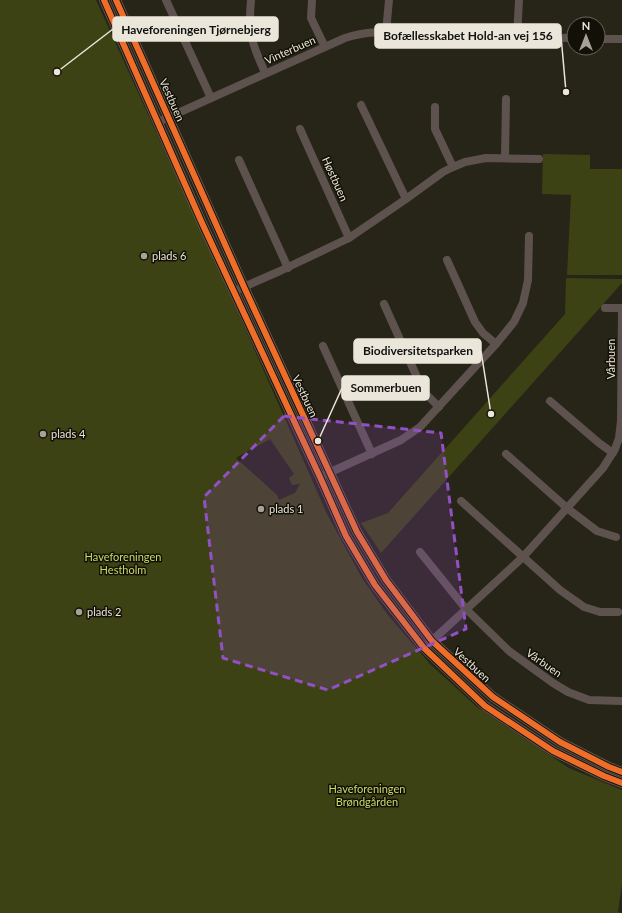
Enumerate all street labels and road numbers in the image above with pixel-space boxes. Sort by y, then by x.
street label: Vinterbuen [262,33,317,66]
street label: Vestbuen [157,76,188,123]
street label: Høstbuen [320,154,351,203]
street label: Vårbuen [604,339,617,379]
street label: Vestbuen [290,372,321,419]
street label: Vestbuen [451,645,494,685]
street label: Vårbuen [524,646,565,679]

